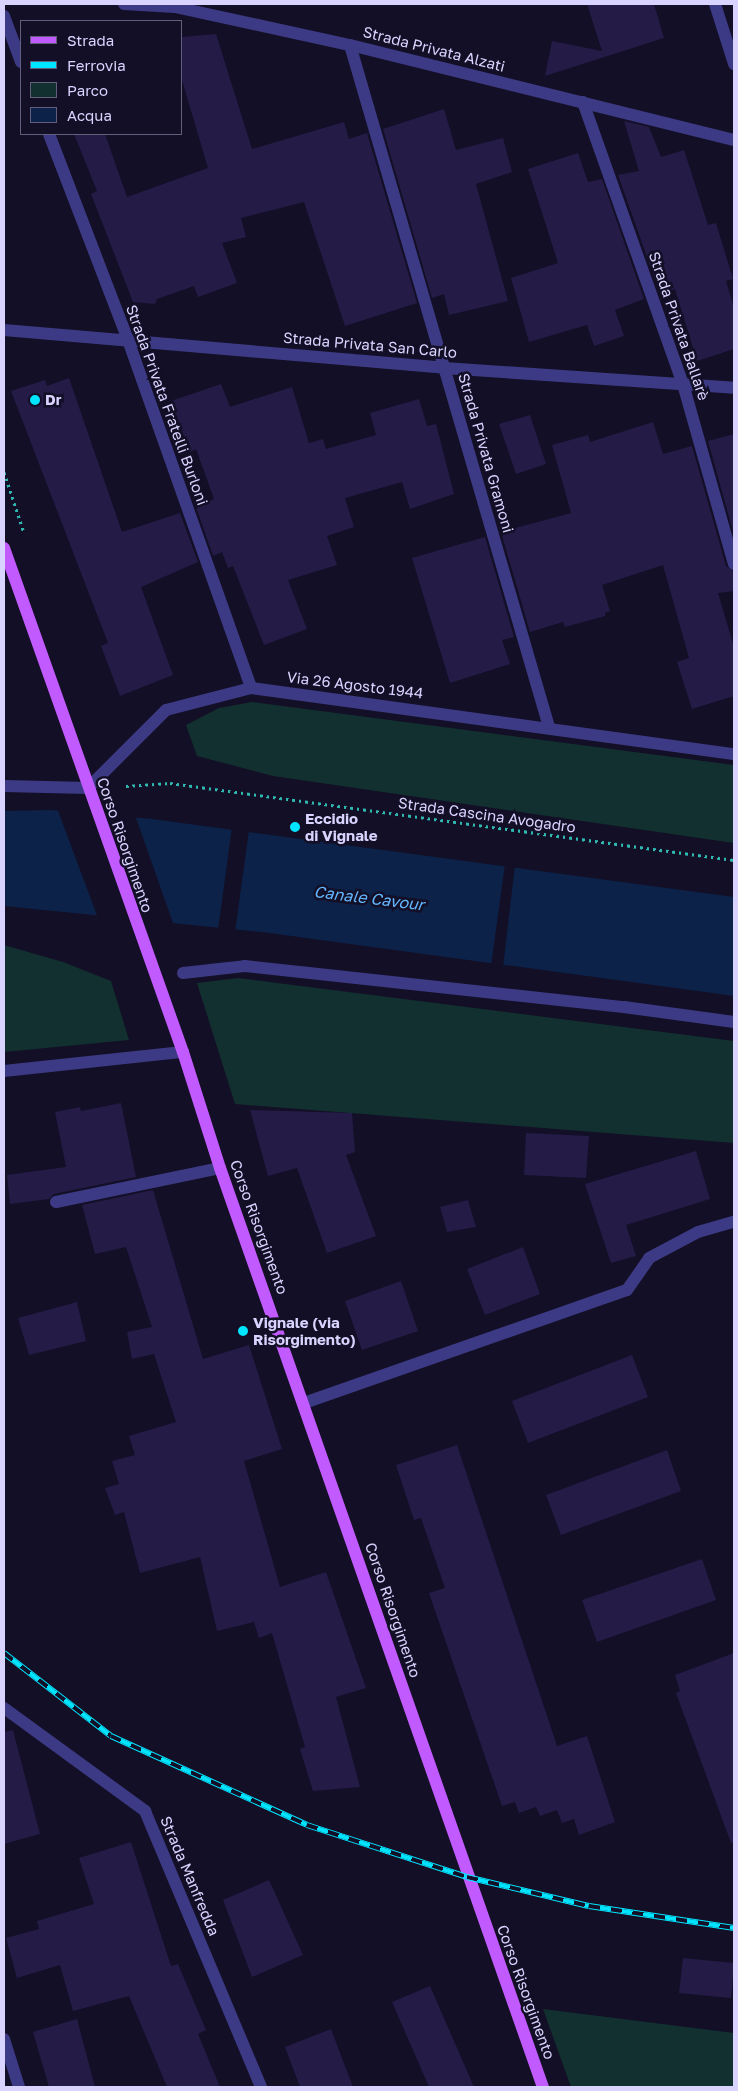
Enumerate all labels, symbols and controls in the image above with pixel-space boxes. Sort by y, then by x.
legend [20,20,182,135]
street label: Strada Privata Alzati [361,23,507,75]
text: Strada [67,31,114,49]
text: Ferrovia [67,56,126,74]
text: Parco [67,81,108,99]
text: Acqua [67,106,112,124]
street label: Strada Privata Ballarè [645,249,713,403]
street label: Strada Privata Fratelli Burloni [122,302,212,508]
street label: Strada Privata San Carlo [282,328,458,362]
street label: Strada Privata Gramoni [455,371,517,535]
place label: Dr [45,391,62,409]
marker: Dr [29,394,41,406]
street label: Via 26 Agosto 1944 [286,668,424,702]
street label: Corso Risorgimento [93,775,157,915]
street label: Strada Cascina Avogadro [397,794,577,836]
place label: Eccidio di Vignale [305,809,378,844]
marker: Eccidio di Vignale [289,821,301,833]
water label: Canale Cavour [313,882,425,914]
street label: Corso Risorgimento [226,1157,292,1297]
place label: Vignale (via Risorgimento) [253,1313,356,1348]
marker: Vignale (via Risorgimento) [237,1325,249,1337]
street label: Corso Risorgimento [361,1540,425,1680]
street label: Strada Manfredda [157,1813,223,1939]
street label: Corso Risorgimento [493,1922,559,2062]

